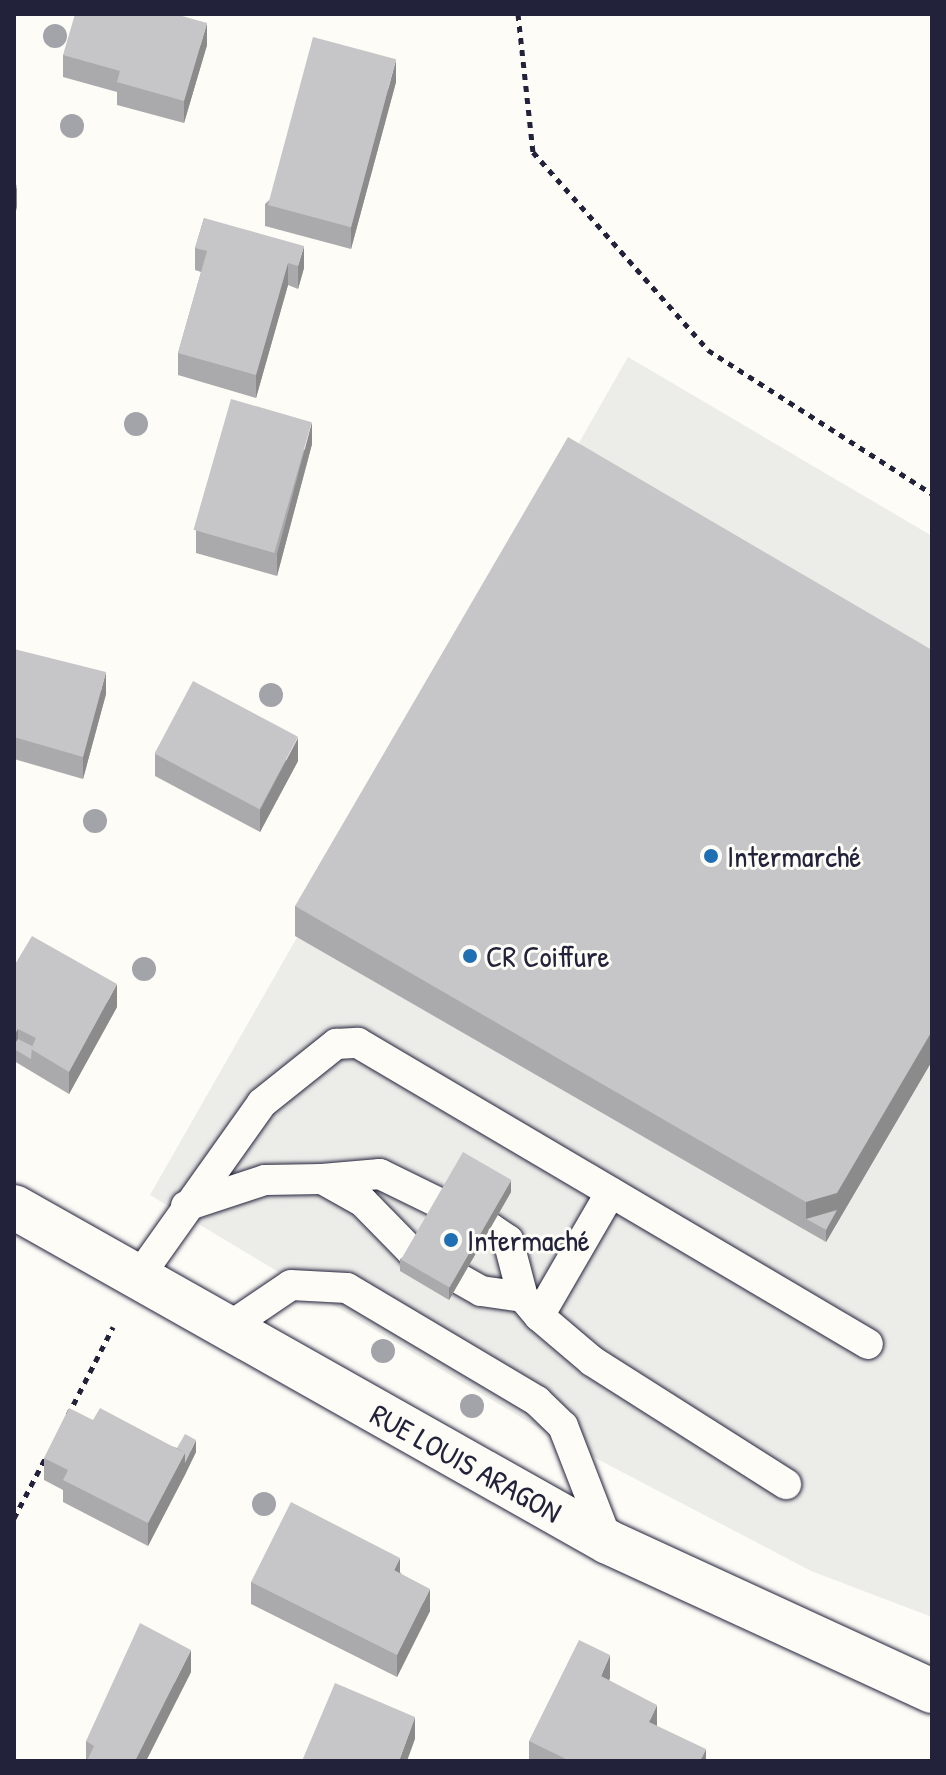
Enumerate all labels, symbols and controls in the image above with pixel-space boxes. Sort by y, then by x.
place label: Intermarché [727,838,861,874]
marker: Intermarché [702,847,720,865]
place label: CR Coiffure [486,938,609,974]
marker: CR Coiffure [461,947,479,965]
place label: Intermaché [467,1222,590,1258]
marker: Intermaché [442,1231,460,1249]
street label: RUE LOUIS ARAGON [364,1396,568,1530]

